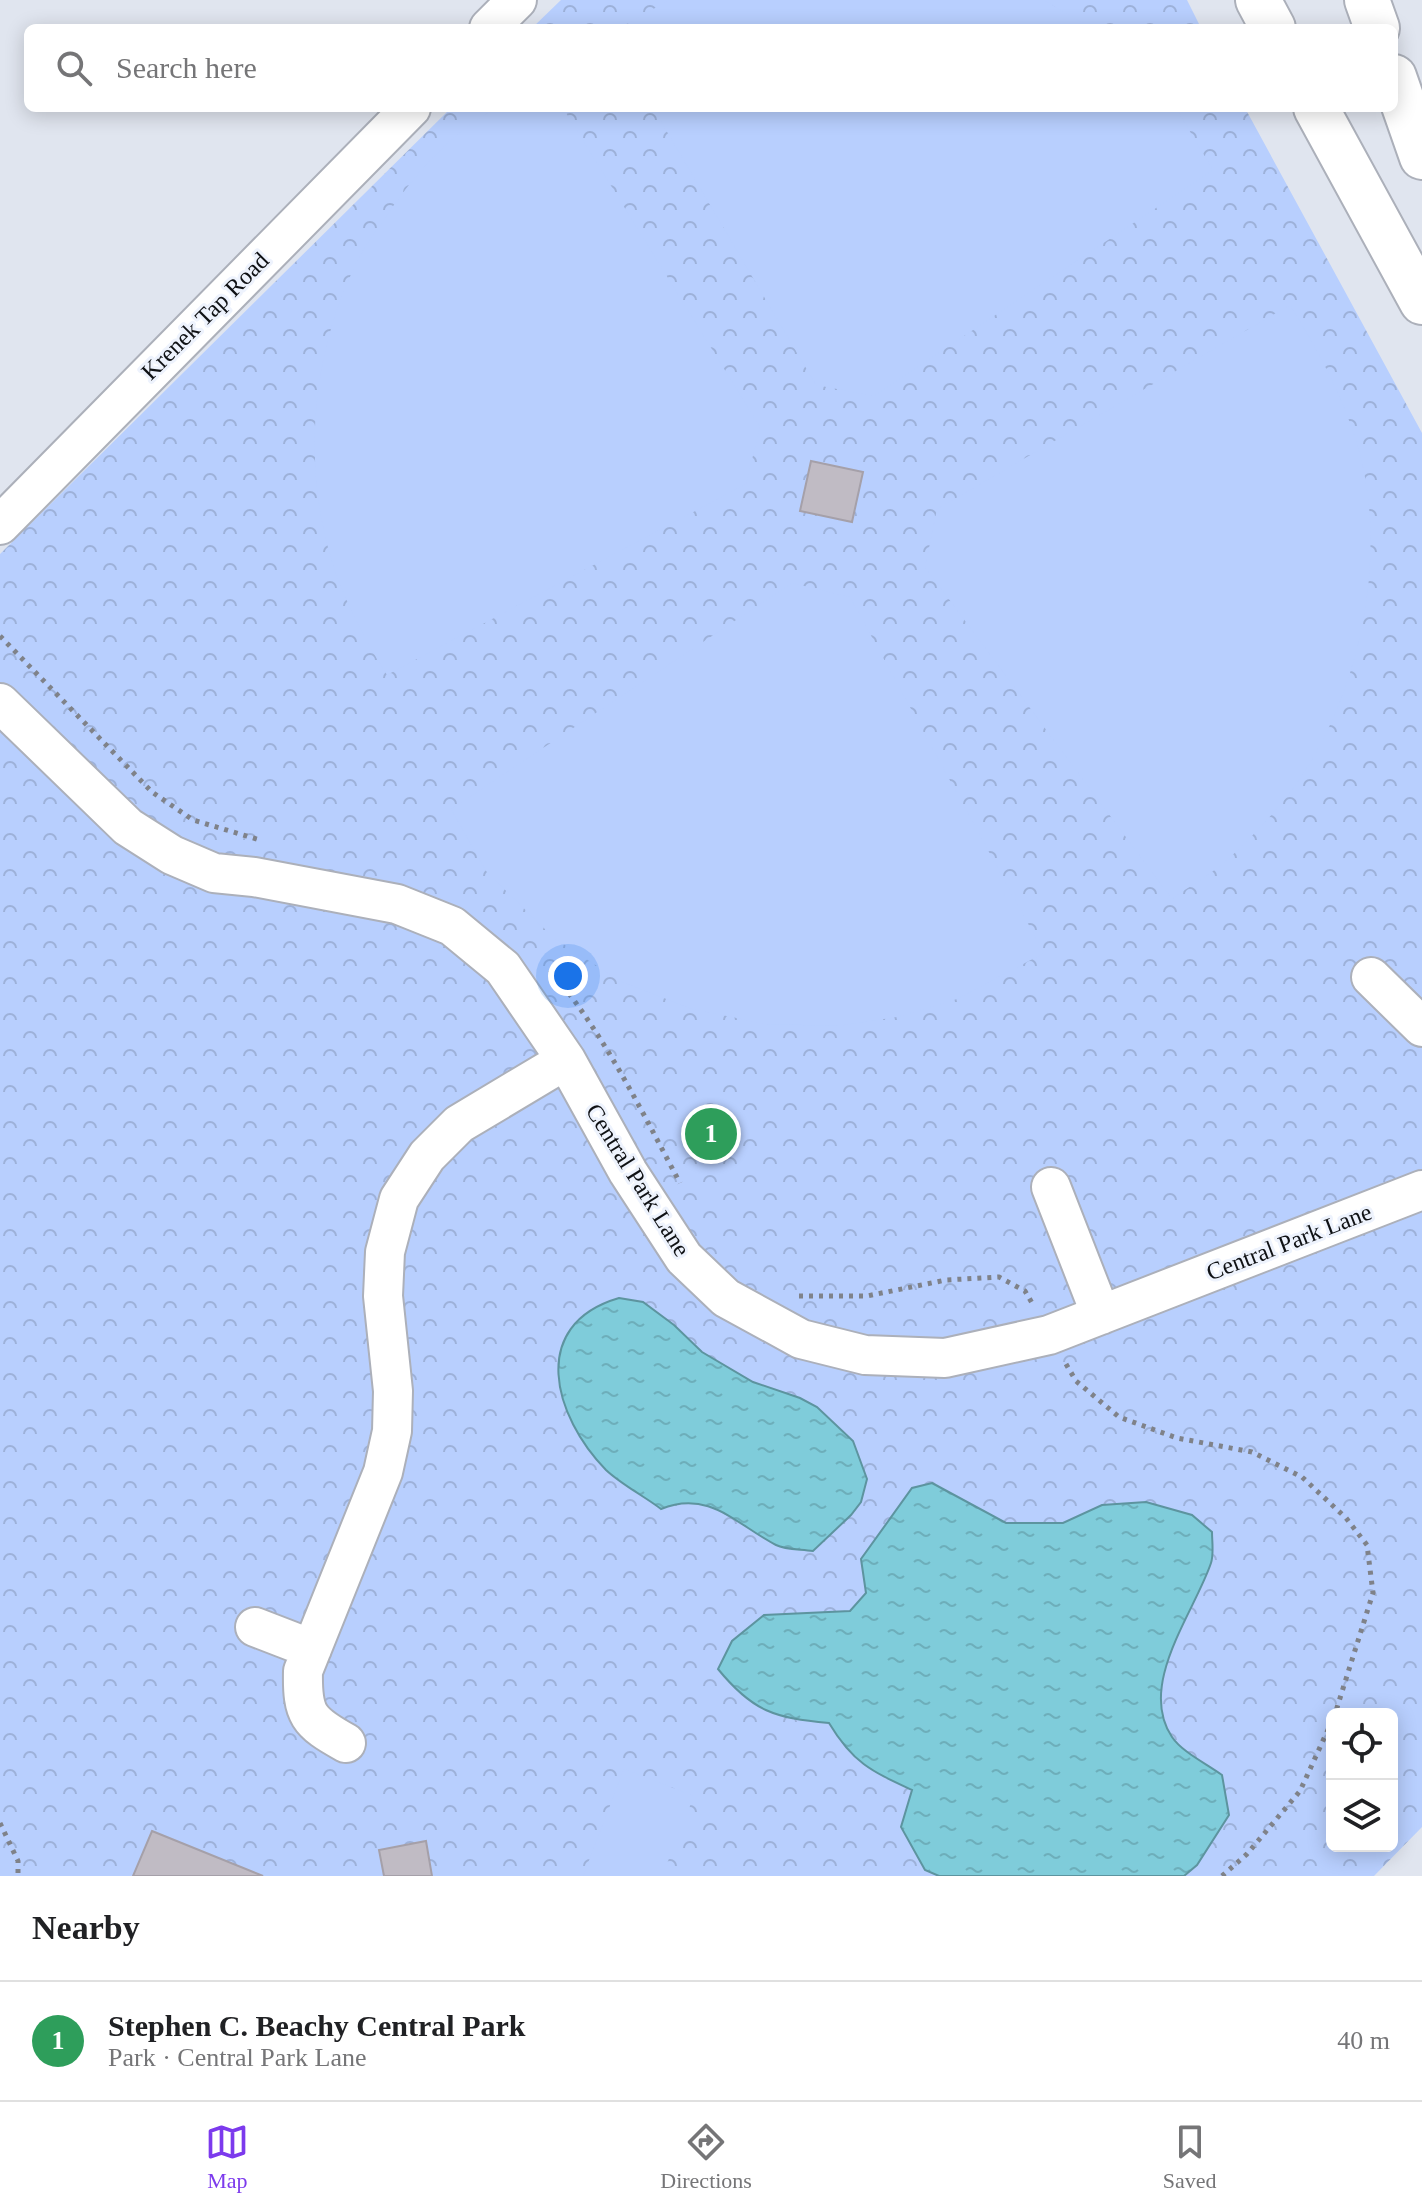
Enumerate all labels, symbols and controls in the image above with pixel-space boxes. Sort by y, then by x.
search box [24,24,1398,112]
icon: search [52,46,96,90]
text: Search here [116,51,257,84]
street label: Krenek Tap Road [136,247,274,385]
your location [548,956,588,996]
street label: Central Park Lane [581,1099,695,1261]
pin: 1 [685,1104,737,1164]
street label: Central Park Lane [1203,1199,1375,1285]
map controls [1326,1708,1398,1852]
button: locate [1326,1708,1398,1780]
button: layers [1326,1780,1398,1852]
text: Nearby [32,1909,140,1946]
text: Stephen C. Beachy Central Park [108,2009,525,2042]
text: 1 [52,2026,65,2055]
text: 40 m [1337,2026,1390,2055]
text: Park · Central Park Lane [108,2043,366,2072]
tab: Map [205,2120,249,2194]
tab: Directions [660,2120,752,2194]
tab: Saved [1163,2120,1217,2194]

